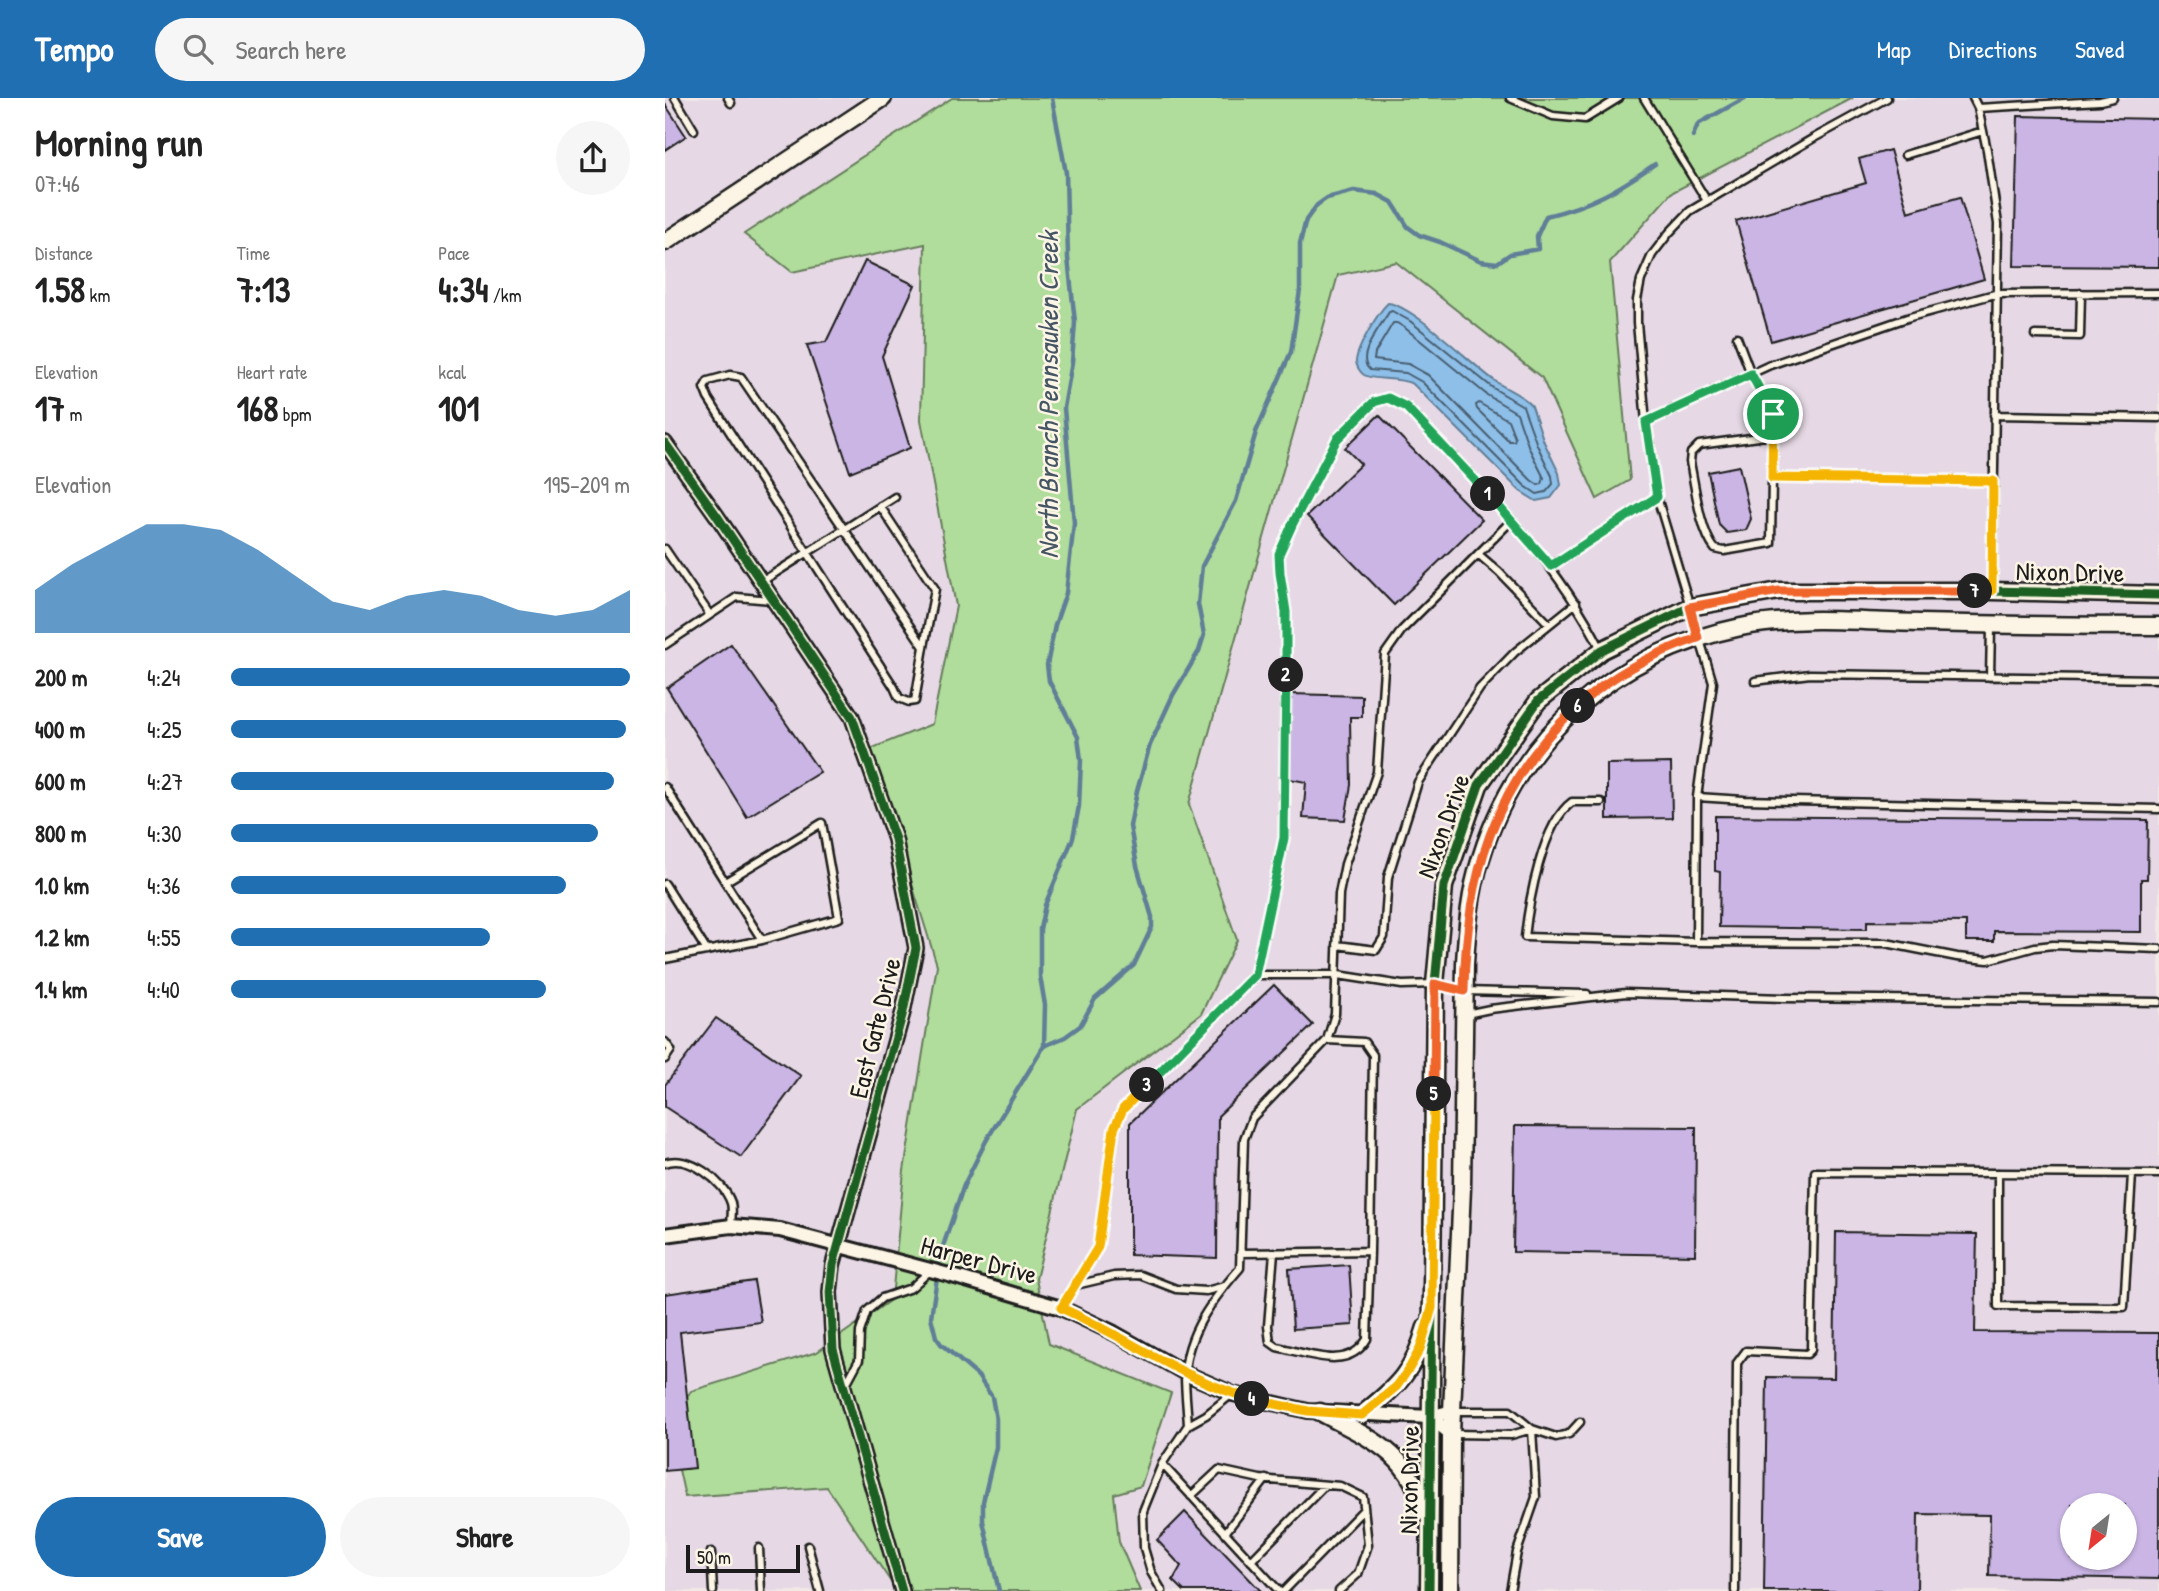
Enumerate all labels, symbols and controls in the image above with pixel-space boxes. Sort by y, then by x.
search box [155,18,645,81]
text: Tempo [35,27,113,71]
icon: search [179,30,217,68]
text: Search here [235,32,347,67]
text: Map [1877,33,1911,65]
text: Directions [1949,33,2037,65]
text: Saved [2075,33,2124,65]
text: Morning run [35,116,203,168]
button: share [556,121,630,195]
text: 07:46 [35,168,80,199]
water label: North Branch Pennsauken Creek [1029,229,1067,559]
text: Distance [35,240,93,266]
text: Time [237,240,270,266]
text: Pace [438,240,470,266]
text: 1.58 [35,266,85,313]
text: 7:13 [237,266,291,313]
text: 4:34 [438,266,488,313]
text: km [85,282,110,308]
text: /km [488,282,522,308]
text: Elevation [35,359,98,385]
text: Heart rate [237,359,308,385]
text: kcal [438,359,466,385]
pin [1743,384,1803,444]
text: 17 [35,385,65,432]
text: 168 [237,385,278,432]
text: 101 [438,385,479,432]
icon: arrive [1754,395,1792,433]
text: m [65,401,82,427]
text: bpm [278,401,312,427]
text: Elevation [35,469,111,500]
text: 195–209 m [543,469,630,500]
pin: 1 [1471,476,1505,512]
text: 1 [1484,480,1491,506]
street label: Nixon Drive [2015,553,2125,590]
pin: 7 [1957,574,1993,608]
text: 7 [1970,577,1979,603]
pin: 2 [1269,658,1303,692]
text: 2 [1281,661,1290,687]
text: 200 m [35,662,87,693]
text: 4:24 [147,662,180,693]
pin: 6 [1560,688,1595,724]
text: 6 [1574,692,1581,718]
text: 400 m [35,714,85,745]
text: 4:25 [147,714,181,745]
text: 600 m [35,766,86,797]
text: 4:27 [147,766,183,797]
street label: Nixon Drive [1408,769,1478,883]
text: 800 m [35,818,87,849]
text: 4:30 [147,818,182,849]
text: 1.0 km [35,870,89,901]
text: 4:36 [147,870,180,901]
text: 1.2 km [35,922,90,953]
text: 4:55 [147,922,180,953]
street label: East Gate Drive [840,954,909,1102]
text: 1.4 km [35,974,87,1005]
text: 4:40 [147,974,180,1005]
pin: 3 [1129,1068,1165,1102]
text: 3 [1142,1071,1151,1097]
pin: 5 [1417,1076,1451,1112]
text: 5 [1429,1080,1438,1106]
street label: Harper Drive [917,1227,1041,1292]
pin: 4 [1235,1382,1269,1416]
text: 4 [1248,1385,1255,1411]
street label: Nixon Drive [1390,1425,1427,1535]
north arrow [2060,1493,2137,1570]
map controls [2060,1493,2137,1570]
button: Save [35,1497,326,1577]
button: Share [340,1497,630,1577]
scale bar [686,1542,800,1574]
text: 50 m [697,1544,731,1570]

